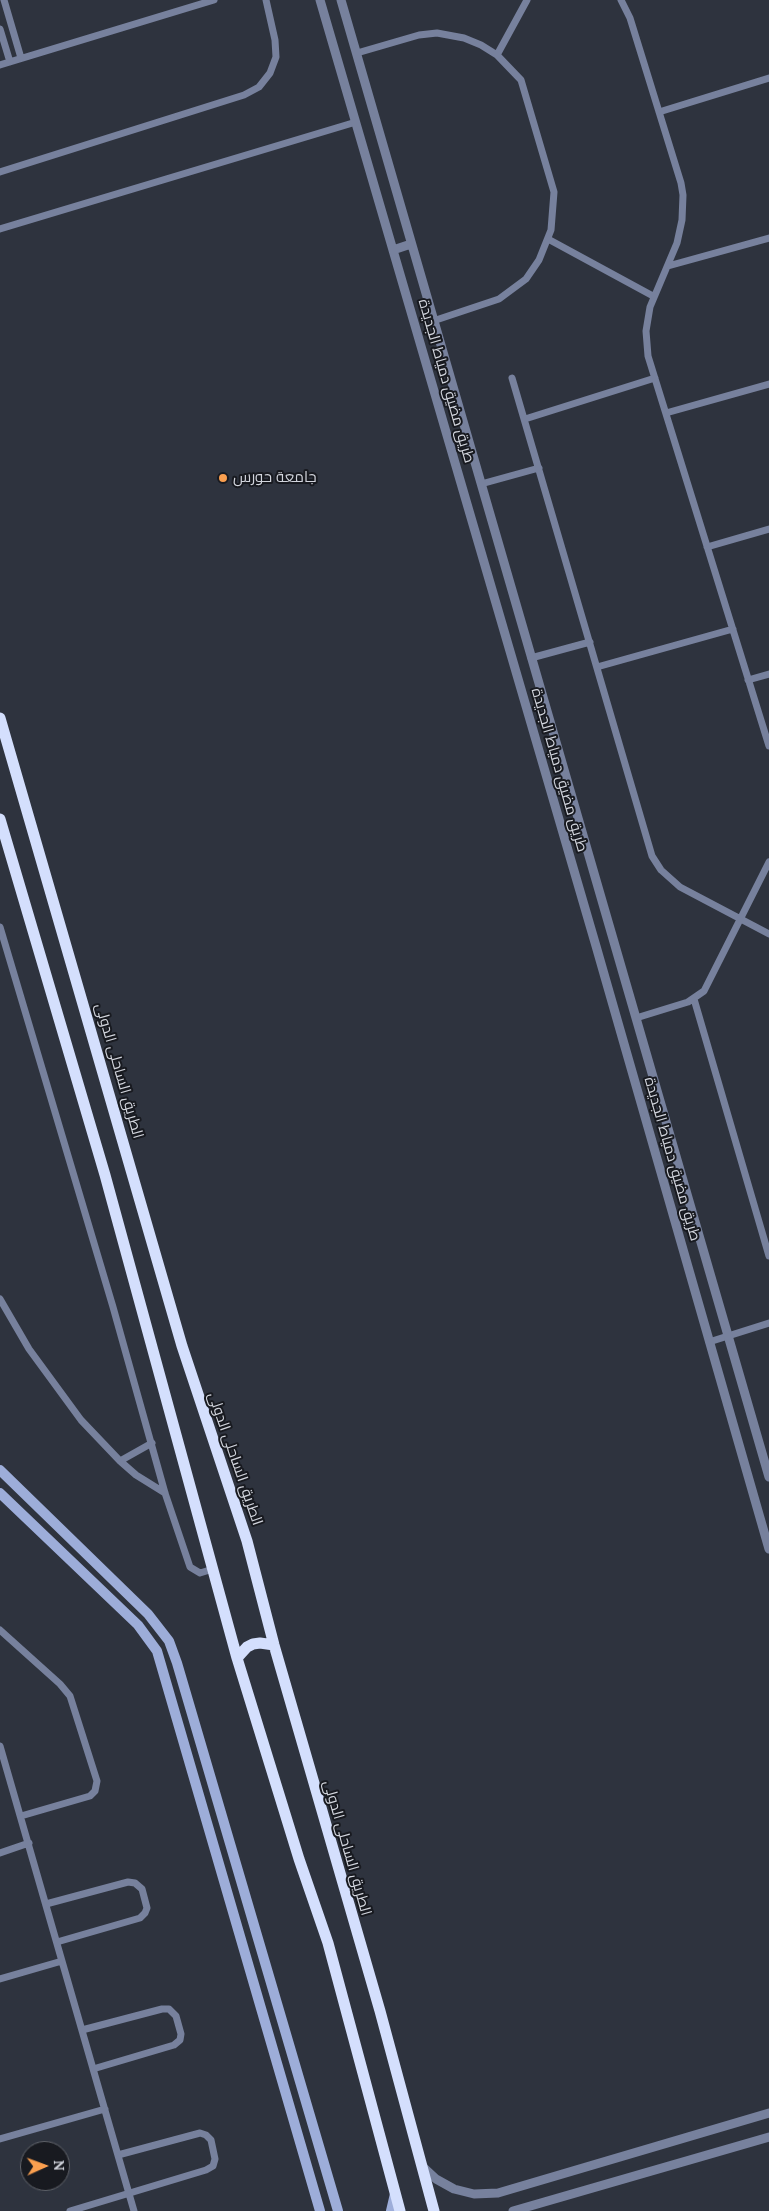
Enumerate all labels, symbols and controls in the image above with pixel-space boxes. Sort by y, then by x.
street label: طريق مضيق دمياط الجديدة [414,297,478,465]
place label: جامعة حورس [233,469,317,487]
marker: جامعة حورس [217,472,229,484]
street label: طريق مضيق دمياط الجديدة [527,686,591,854]
street label: الطريق الساحلى الدولى [91,1001,147,1141]
street label: طريق مضيق دمياط الجديدة [640,1075,704,1243]
street label: الطريق الساحلى الدولى [204,1390,266,1528]
street label: الطريق الساحلى الدولى [319,1778,375,1918]
north arrow [20,2141,70,2191]
text: N [50,2160,68,2171]

